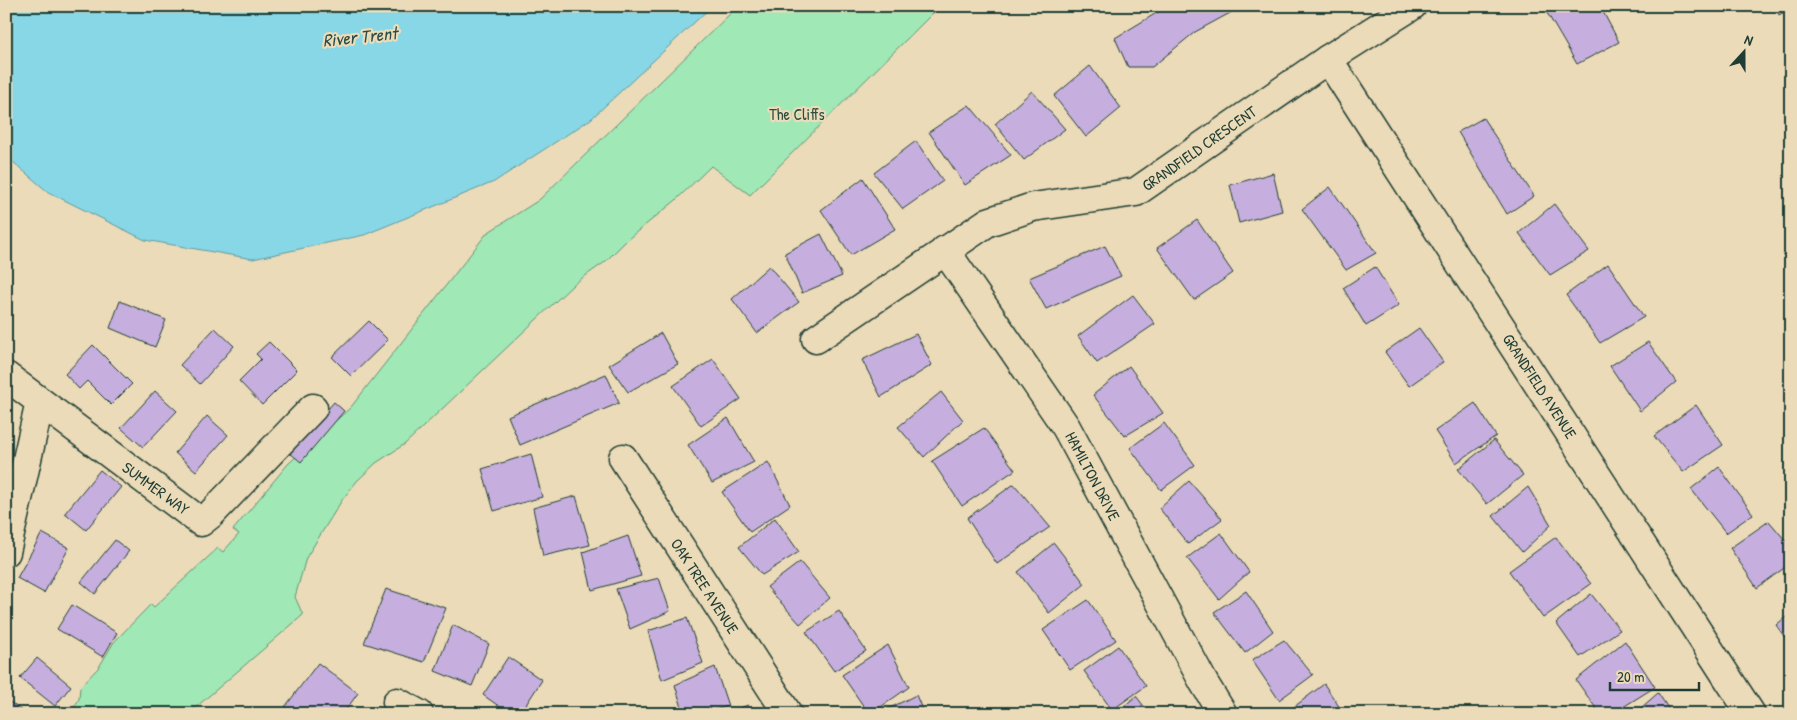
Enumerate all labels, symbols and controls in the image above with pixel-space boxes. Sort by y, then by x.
water label: River Trent [322,20,401,53]
north arrow [1720,28,1770,78]
text: N [1742,29,1756,50]
street label: GRANDFIELD CRESCENT [1137,100,1261,196]
park label: The Cliffs [769,103,825,125]
street label: GRANDFIELD AVENUE [1498,329,1582,443]
street label: HAMILTON DRIVE [1060,428,1126,524]
street label: SUMMER WAY [118,456,194,520]
street label: OAK TREE AVENUE [666,534,744,638]
scale bar [1610,660,1698,692]
text: 20 m [1617,666,1644,687]

